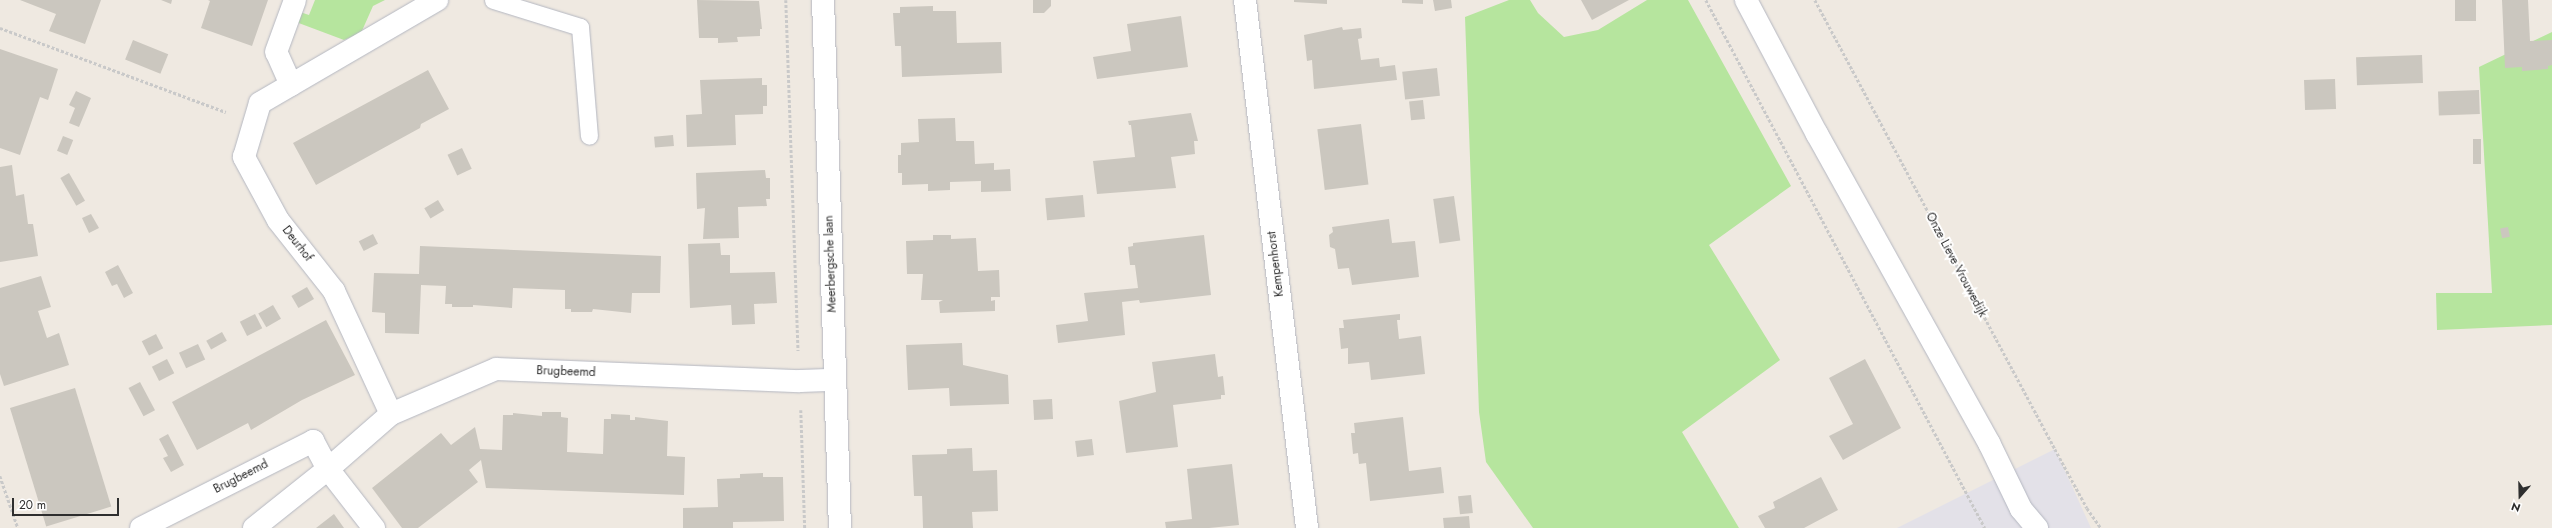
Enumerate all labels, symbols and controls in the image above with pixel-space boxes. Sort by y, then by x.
street label: Onze Lieve Vrouwedijk [1922,210,1990,320]
street label: Meerbergsche laan [822,215,840,313]
street label: Deurhof [279,223,315,265]
street label: Kempenhorst [1265,230,1287,298]
street label: Brugbeemd [536,364,596,380]
street label: Brugbeemd [211,457,271,497]
north arrow [2500,476,2540,516]
scale bar [14,490,121,516]
text: 20 m [19,496,46,514]
text: N [2509,498,2523,516]

